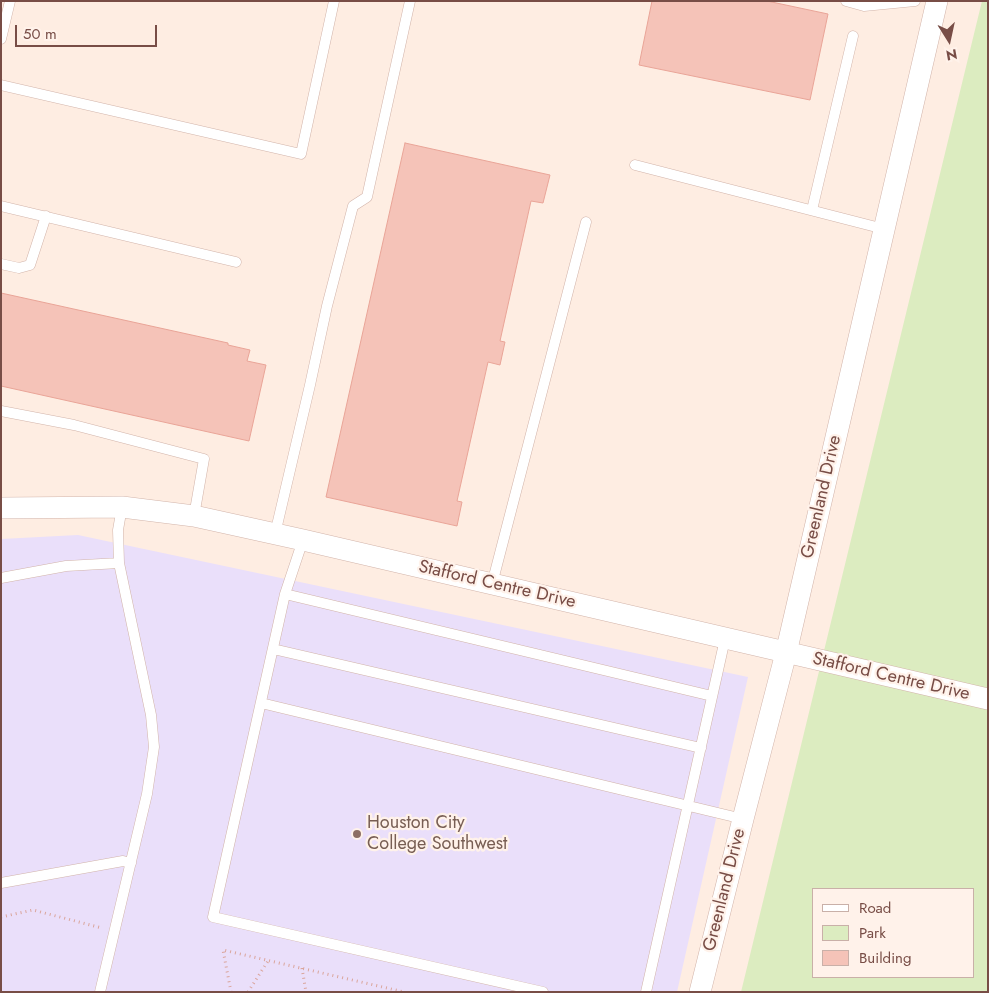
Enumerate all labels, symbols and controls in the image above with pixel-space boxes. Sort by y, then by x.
scale bar [18,15,160,47]
north arrow [924,15,974,65]
text: 50 m [23,23,57,45]
text: N [944,44,959,66]
street label: Greenland Drive [797,433,847,561]
street label: Stafford Centre Drive [416,556,578,614]
street label: Stafford Centre Drive [810,648,972,706]
place label: Houston City College Southwest [367,813,507,856]
street label: Greenland Drive [699,826,751,954]
marker: Houston City College Southwest [351,828,363,840]
legend [812,888,974,978]
text: Road [859,897,891,919]
text: Park [859,922,886,944]
text: Building [859,947,911,969]

